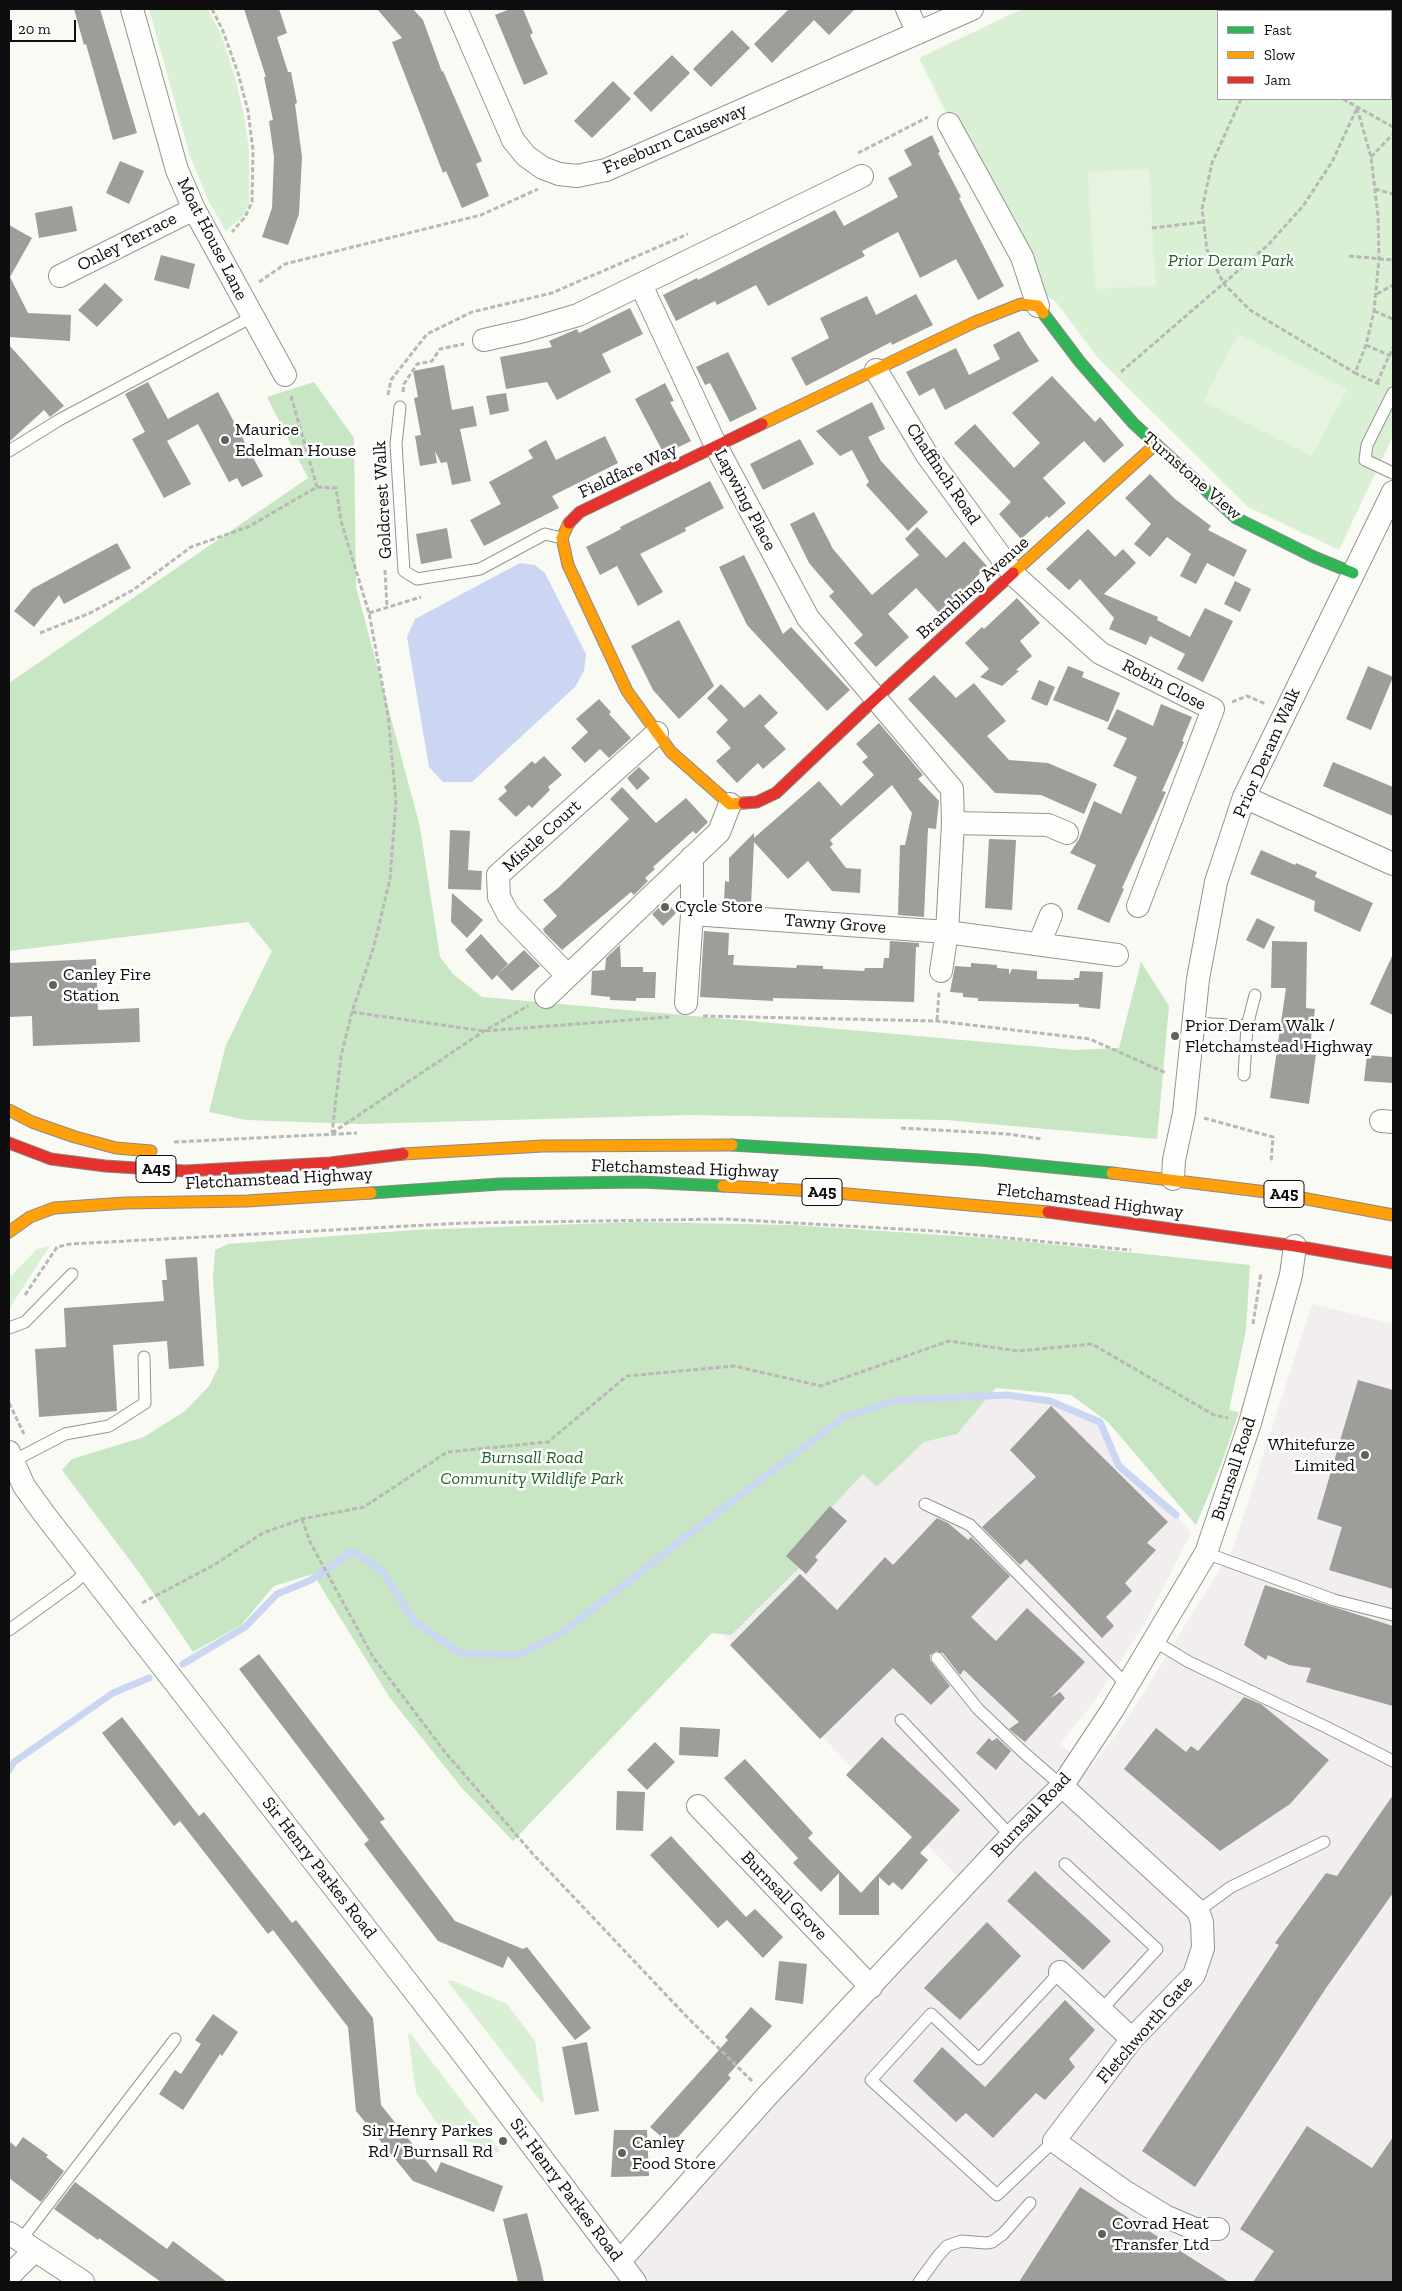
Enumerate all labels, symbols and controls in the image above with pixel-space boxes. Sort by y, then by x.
scale bar [12,10,79,42]
legend [1217,10,1392,100]
text: 20 m [18,20,51,38]
text: Fast [1264,21,1292,39]
text: Slow [1264,46,1295,64]
text: Jam [1264,71,1291,89]
street label: Freeburn Causeway [600,99,750,179]
street label: Moat House Lane [172,174,252,304]
street label: Onley Terrace [74,208,180,276]
park label: Prior Deram Park [1168,250,1294,272]
place label: Maurice Edelman House [235,419,356,462]
street label: Chaffinch Road [901,419,985,529]
street label: Turnstone View [1138,427,1246,525]
marker: Maurice Edelman House [219,434,231,446]
street label: Fieldfare Way [575,439,681,503]
street label: Goldcrest Walk [369,440,397,560]
street label: Lapwing Place [709,446,781,554]
street label: Brambling Avenue [912,532,1034,644]
street label: Robin Close [1118,655,1210,715]
street label: Prior Deram Walk [1229,685,1305,821]
street label: Mistle Court [498,795,586,877]
place label: Cycle Store [675,896,763,918]
marker: Cycle Store [659,901,671,913]
street label: Tawny Grove [783,910,887,938]
place label: Canley Fire Station [63,964,151,1006]
marker: Canley Fire Station [47,979,59,991]
place label: Prior Deram Walk / Fletchamstead Highway [1185,1015,1373,1058]
marker: Prior Deram Walk / Fletchamstead Highway [1169,1030,1181,1042]
street label: Fletchamstead Highway [591,1155,779,1183]
road number: A45 [136,1156,176,1182]
street label: Fletchamstead Highway [185,1163,373,1195]
road number: A45 [802,1178,842,1206]
street label: Fletchamstead Highway [995,1179,1185,1223]
road number: A45 [1264,1180,1304,1208]
street label: Burnsall Road [1207,1414,1261,1524]
place label: Whitefurze Limited [1268,1434,1355,1476]
park label: Burnsall Road Community Wildlife Park [440,1447,624,1490]
marker: Whitefurze Limited [1359,1449,1371,1461]
street label: Burnsall Road [986,1768,1076,1862]
street label: Sir Henry Parkes Road [257,1793,381,1943]
street label: Burnsall Grove [736,1847,832,1945]
street label: Fletchworth Gate [1092,1972,1198,2088]
street label: Sir Henry Parkes Road [505,2114,627,2266]
place label: Sir Henry Parkes Rd / Burnsall Rd [362,2120,493,2162]
place label: Canley Food Store [632,2132,716,2174]
marker: Sir Henry Parkes Rd / Burnsall Rd [497,2135,509,2147]
marker: Canley Food Store [616,2147,628,2159]
place label: Covrad Heat Transfer Ltd [1112,2213,1209,2256]
marker: Covrad Heat Transfer Ltd [1096,2228,1108,2240]

